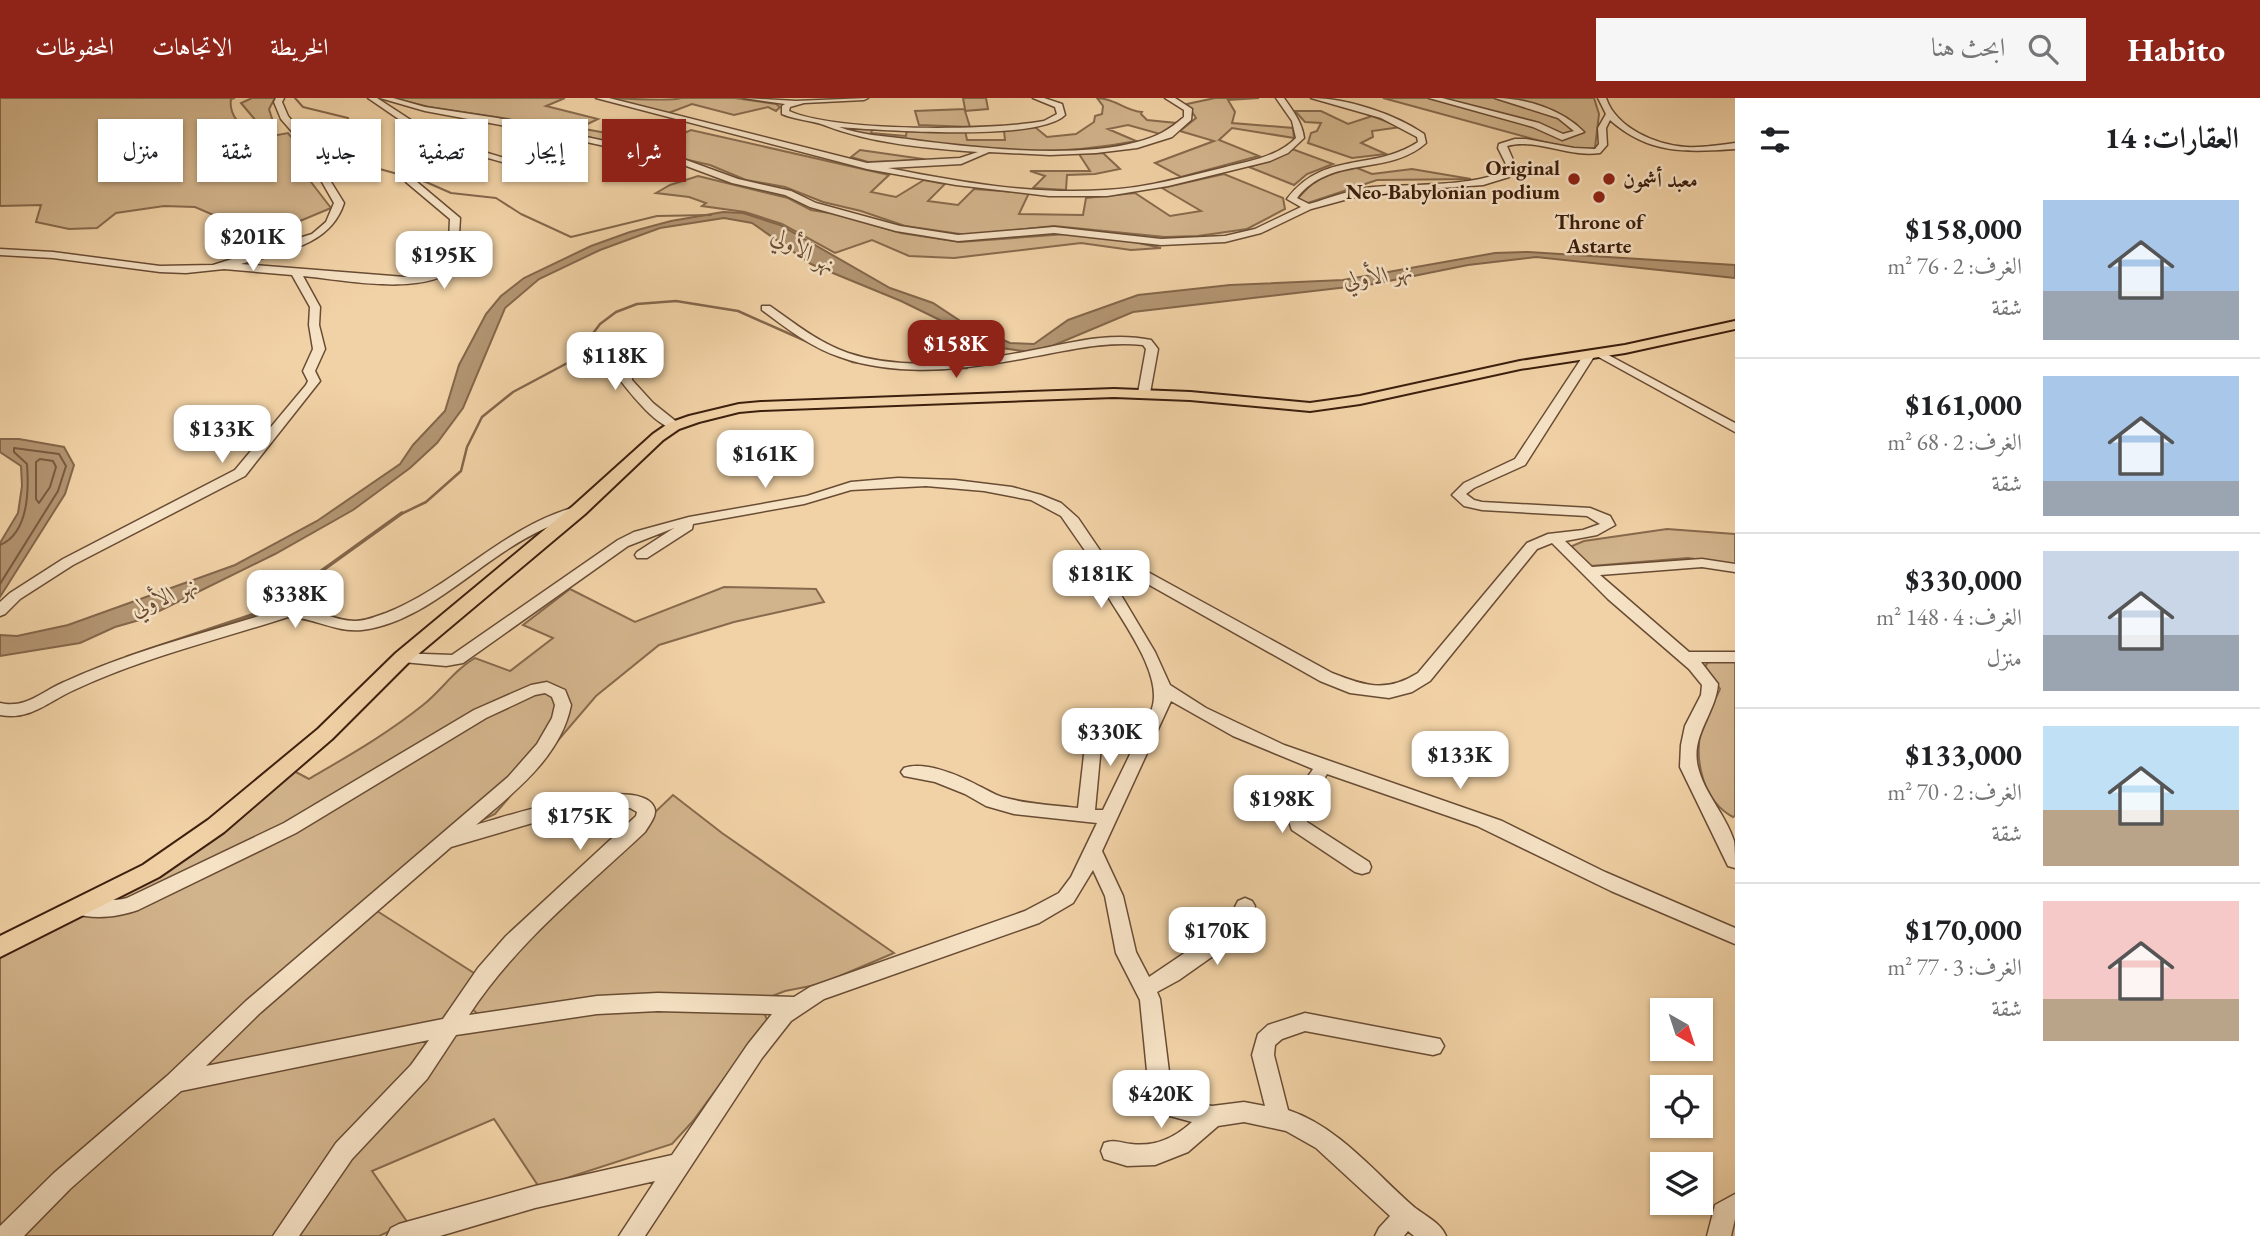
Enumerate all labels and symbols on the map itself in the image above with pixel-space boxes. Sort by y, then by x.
place label: Original Neo-Babylonian podium [1346,154,1560,205]
place label: معبد أشمون [1623,166,1698,193]
marker: Original Neo-Babylonian podium [1566,171,1582,187]
marker: معبد أشمون [1601,171,1617,187]
marker: Throne of Astarte [1591,189,1607,205]
place label: Throne of Astarte [1554,208,1646,259]
pin: $201K [204,214,302,273]
water label: نهر الأولي [764,219,842,284]
pin: $195K [395,232,493,291]
water label: نهر الأولي [1341,254,1415,299]
pin: $158K [907,320,1005,380]
pin: $118K [566,332,664,392]
pin: $133K [173,406,271,465]
pin: $161K [716,430,814,490]
pin: $181K [1052,550,1150,610]
water label: نهر الأولي [125,568,204,627]
pin: $338K [246,570,344,630]
pin: $330K [1061,708,1159,768]
pin: $133K [1411,732,1509,791]
pin: $198K [1233,776,1331,835]
pin: $175K [531,792,629,852]
pin: $170K [1168,908,1266,967]
north arrow [1650,998,1713,1060]
pin: $420K [1112,1070,1210,1130]

